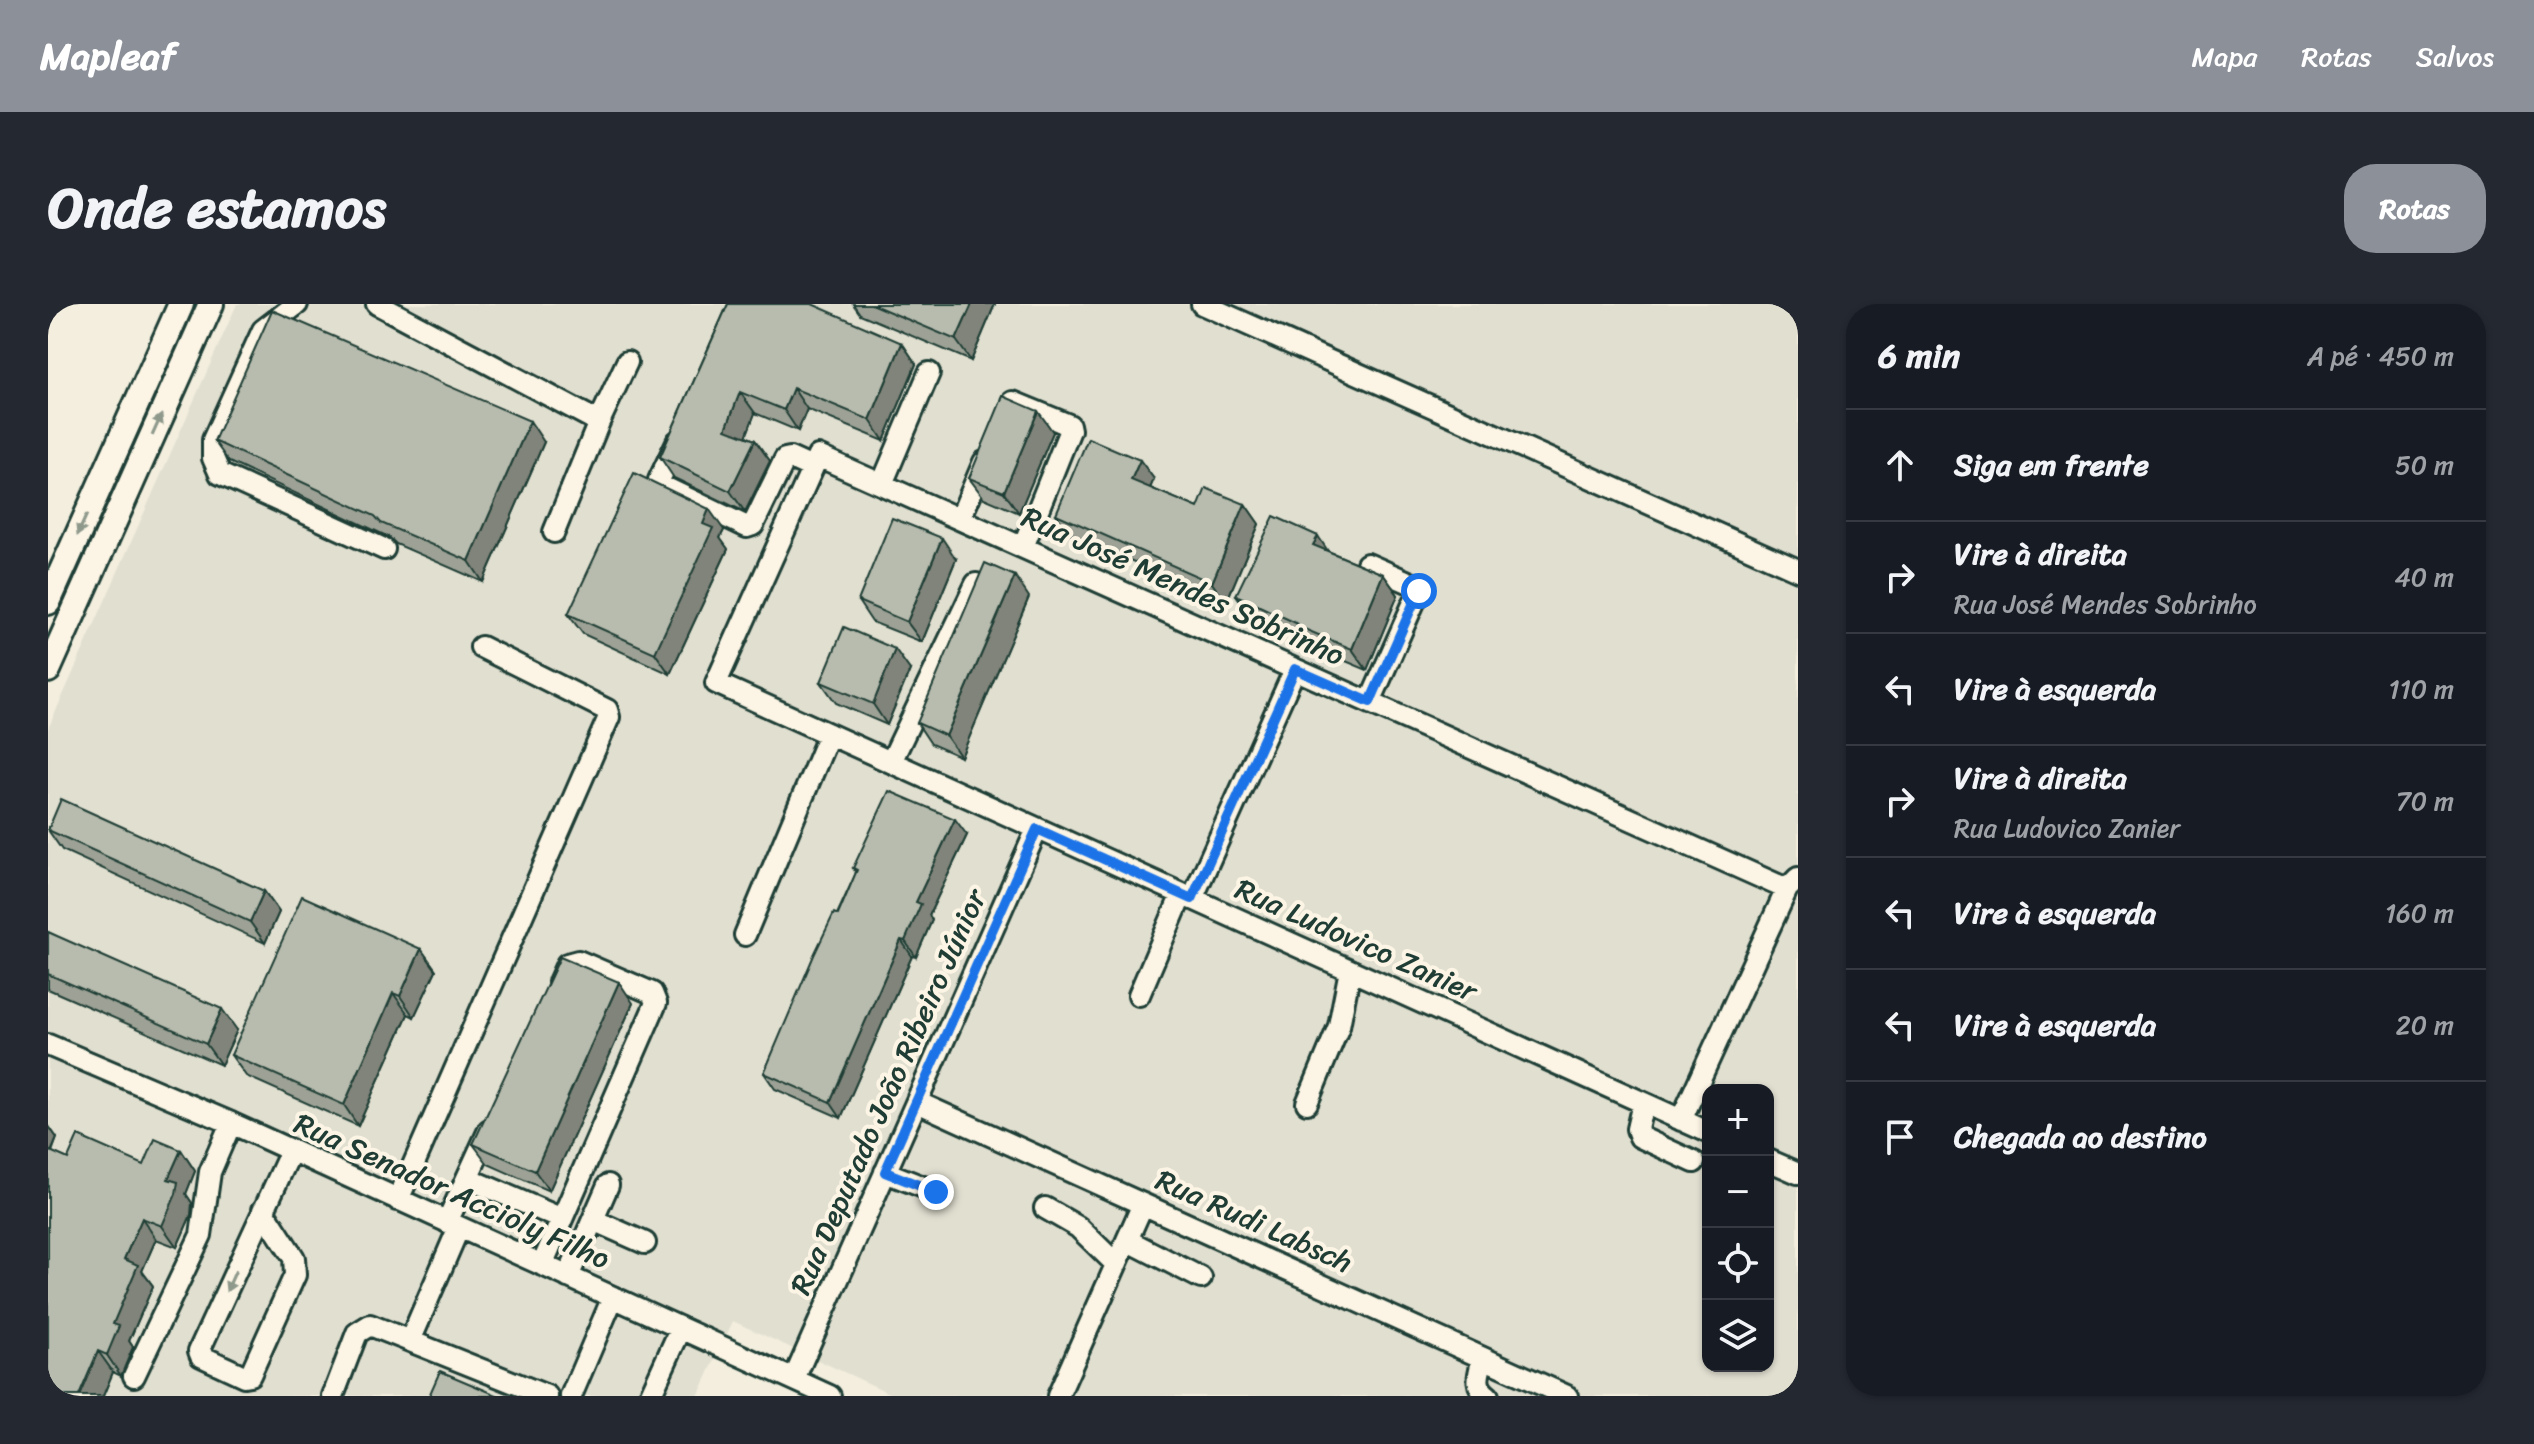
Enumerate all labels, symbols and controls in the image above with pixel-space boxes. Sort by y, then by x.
text: Mapleaf [40,23,176,90]
text: Mapa [2191,32,2257,81]
text: Rotas [2301,32,2372,81]
text: Salvos [2416,32,2494,81]
text: Onde estamos [48,159,386,258]
button: Rotas [2344,164,2486,253]
text: 6 min [1878,326,1960,386]
text: A pé · 450 m [2307,333,2454,379]
one-way arrow [151,413,164,436]
text: Siga em frente [1954,438,2149,492]
text: 50 m [2395,442,2454,488]
icon: ahead [1878,443,1922,487]
street label: Rua José Mendes Sobrinho [1013,490,1353,682]
one-way arrow [76,513,89,537]
text: Vire à direita [1954,527,2127,581]
text: 40 m [2395,554,2454,600]
icon: right [1878,555,1922,599]
route start [1401,573,1437,609]
text: Rua José Mendes Sobrinho [1954,581,2257,627]
text: Vire à esquerda [1954,662,2156,716]
text: 110 m [2389,666,2454,712]
icon: left [1878,667,1922,711]
text: Vire à direita [1954,751,2127,805]
text: 70 m [2396,778,2454,824]
icon: right [1878,779,1922,823]
text: Rua Ludovico Zanier [1954,805,2180,851]
street label: Rua Ludovico Zanier [1226,862,1488,1018]
street label: Rua Deputado João Ribeiro Júnior [774,879,1003,1304]
text: Vire à esquerda [1954,886,2156,940]
text: 160 m [2385,890,2454,936]
icon: left [1878,891,1922,935]
text: Vire à esquerda [1954,998,2156,1052]
text: 20 m [2396,1002,2454,1048]
icon: left [1878,1003,1922,1047]
map controls [1702,1084,1774,1372]
button: + [1702,1084,1774,1156]
street label: Rua Senador Accioly Filho [285,1097,619,1285]
text: Chegada ao destino [1954,1110,2207,1164]
icon: arrive [1878,1115,1922,1159]
street label: Rua Rudi Labsch [1147,1153,1361,1289]
button: − [1702,1156,1774,1228]
route end [918,1174,954,1210]
button: locate [1702,1228,1774,1300]
one-way arrow [224,1269,237,1293]
button: layers [1702,1300,1774,1372]

